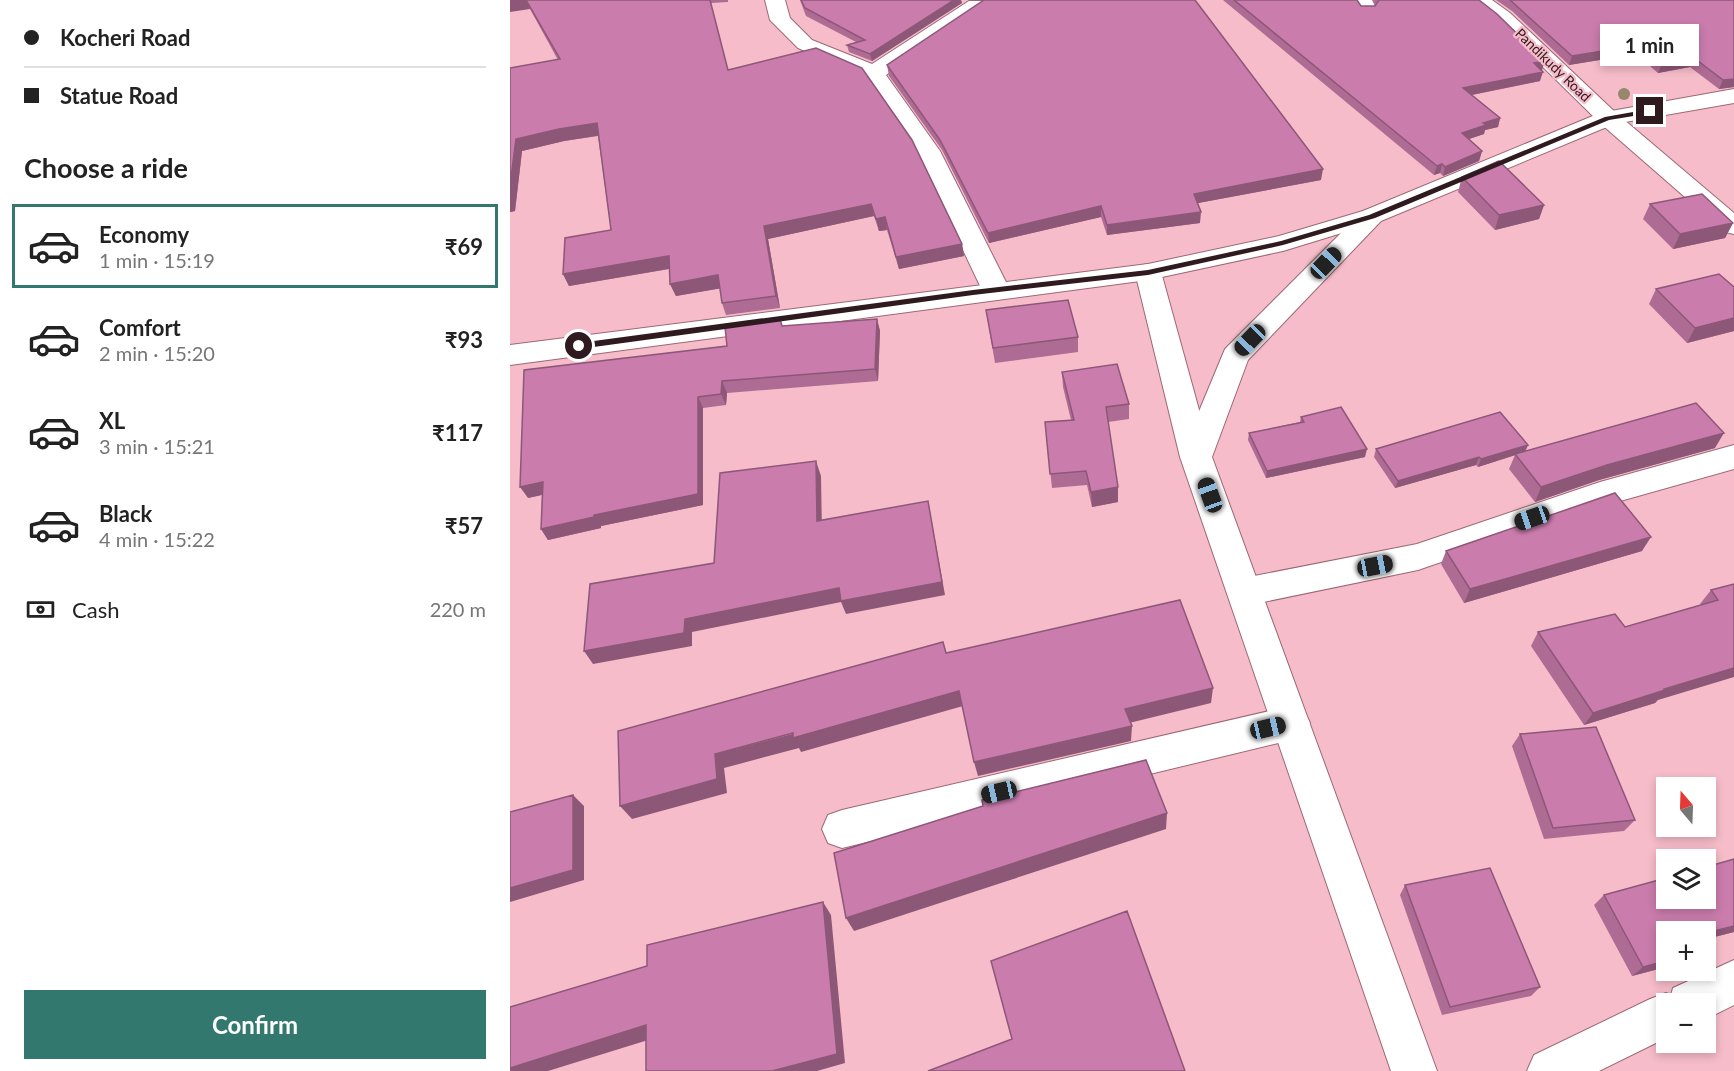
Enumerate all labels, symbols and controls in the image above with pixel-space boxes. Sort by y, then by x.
text: Kocheri Road [60,24,191,51]
street label: Pandikudy Road [1512,24,1595,105]
callout: 1 min [1600,24,1700,66]
text: 1 min [1625,33,1674,57]
text: Statue Road [60,82,178,109]
route end [1636,97,1663,124]
text: Choose a ride [24,151,188,184]
icon: car [27,219,81,273]
text: Economy [99,221,189,248]
text: ₹69 [445,233,483,260]
car [1307,244,1345,282]
text: 1 min · 15:19 [99,248,215,272]
icon: car [27,312,81,366]
text: Comfort [99,314,181,341]
car [1231,321,1269,359]
text: ₹93 [445,326,483,353]
route start [565,332,592,359]
text: 2 min · 15:20 [99,341,215,365]
icon: car [27,405,81,459]
text: XL [99,407,125,434]
text: ₹117 [432,419,483,446]
text: 3 min · 15:21 [99,434,215,458]
car [1195,475,1225,515]
icon: car [27,498,81,552]
text: Black [99,500,152,527]
car [1512,504,1552,532]
text: ₹57 [445,512,483,539]
text: 4 min · 15:22 [99,527,215,551]
car [1356,554,1394,578]
icon: cash [24,593,57,626]
text: Cash [72,596,119,623]
text: 220 m [430,597,486,621]
car [1248,715,1288,741]
north arrow [1656,777,1716,837]
map controls [1656,777,1716,1053]
car [979,779,1019,805]
button: layers [1656,849,1716,909]
button: + [1656,921,1716,981]
button: Confirm [24,990,486,1059]
button: − [1656,993,1716,1053]

